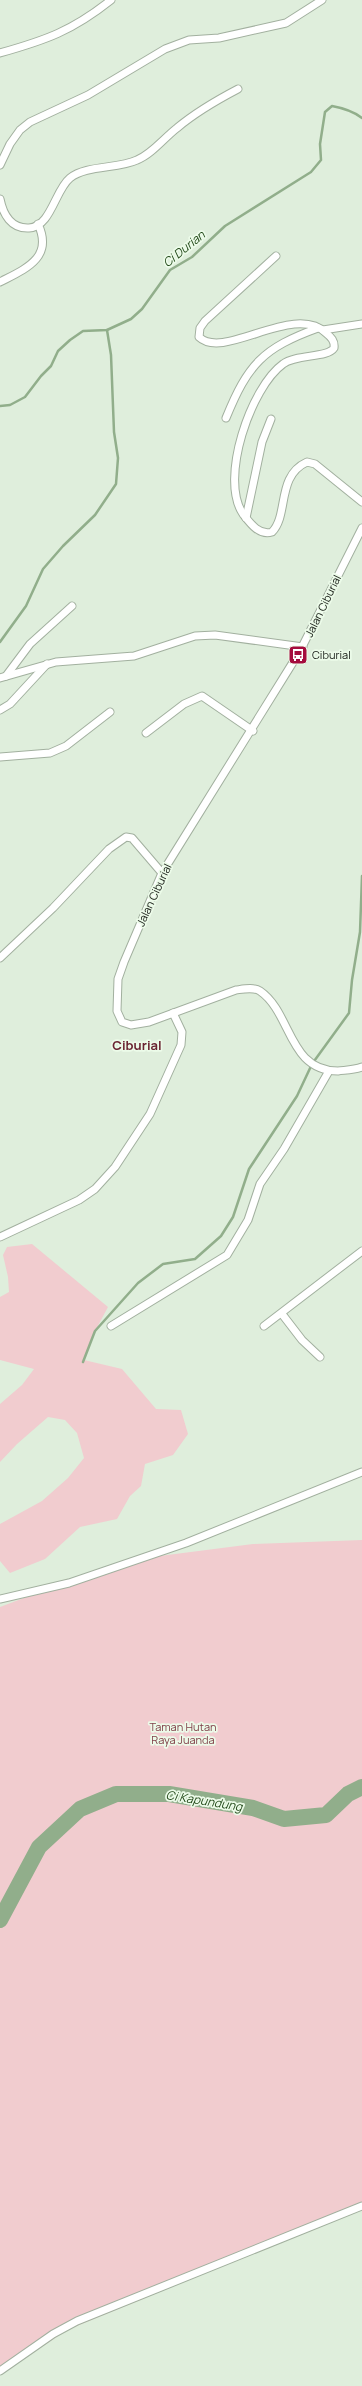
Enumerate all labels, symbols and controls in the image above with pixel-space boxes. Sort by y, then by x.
water label: Ci Durian [159,226,209,271]
street label: Jalan Ciburial [301,572,344,639]
bus stop icon: Ciburial [287,644,309,666]
place label: Ciburial [312,647,351,662]
street label: Jalan Ciburial [133,861,175,928]
district label: Ciburial [112,1036,162,1054]
park label: Taman Hutan Raya Juanda [149,1719,217,1747]
water label: Ci Kapundung [165,1786,244,1815]

